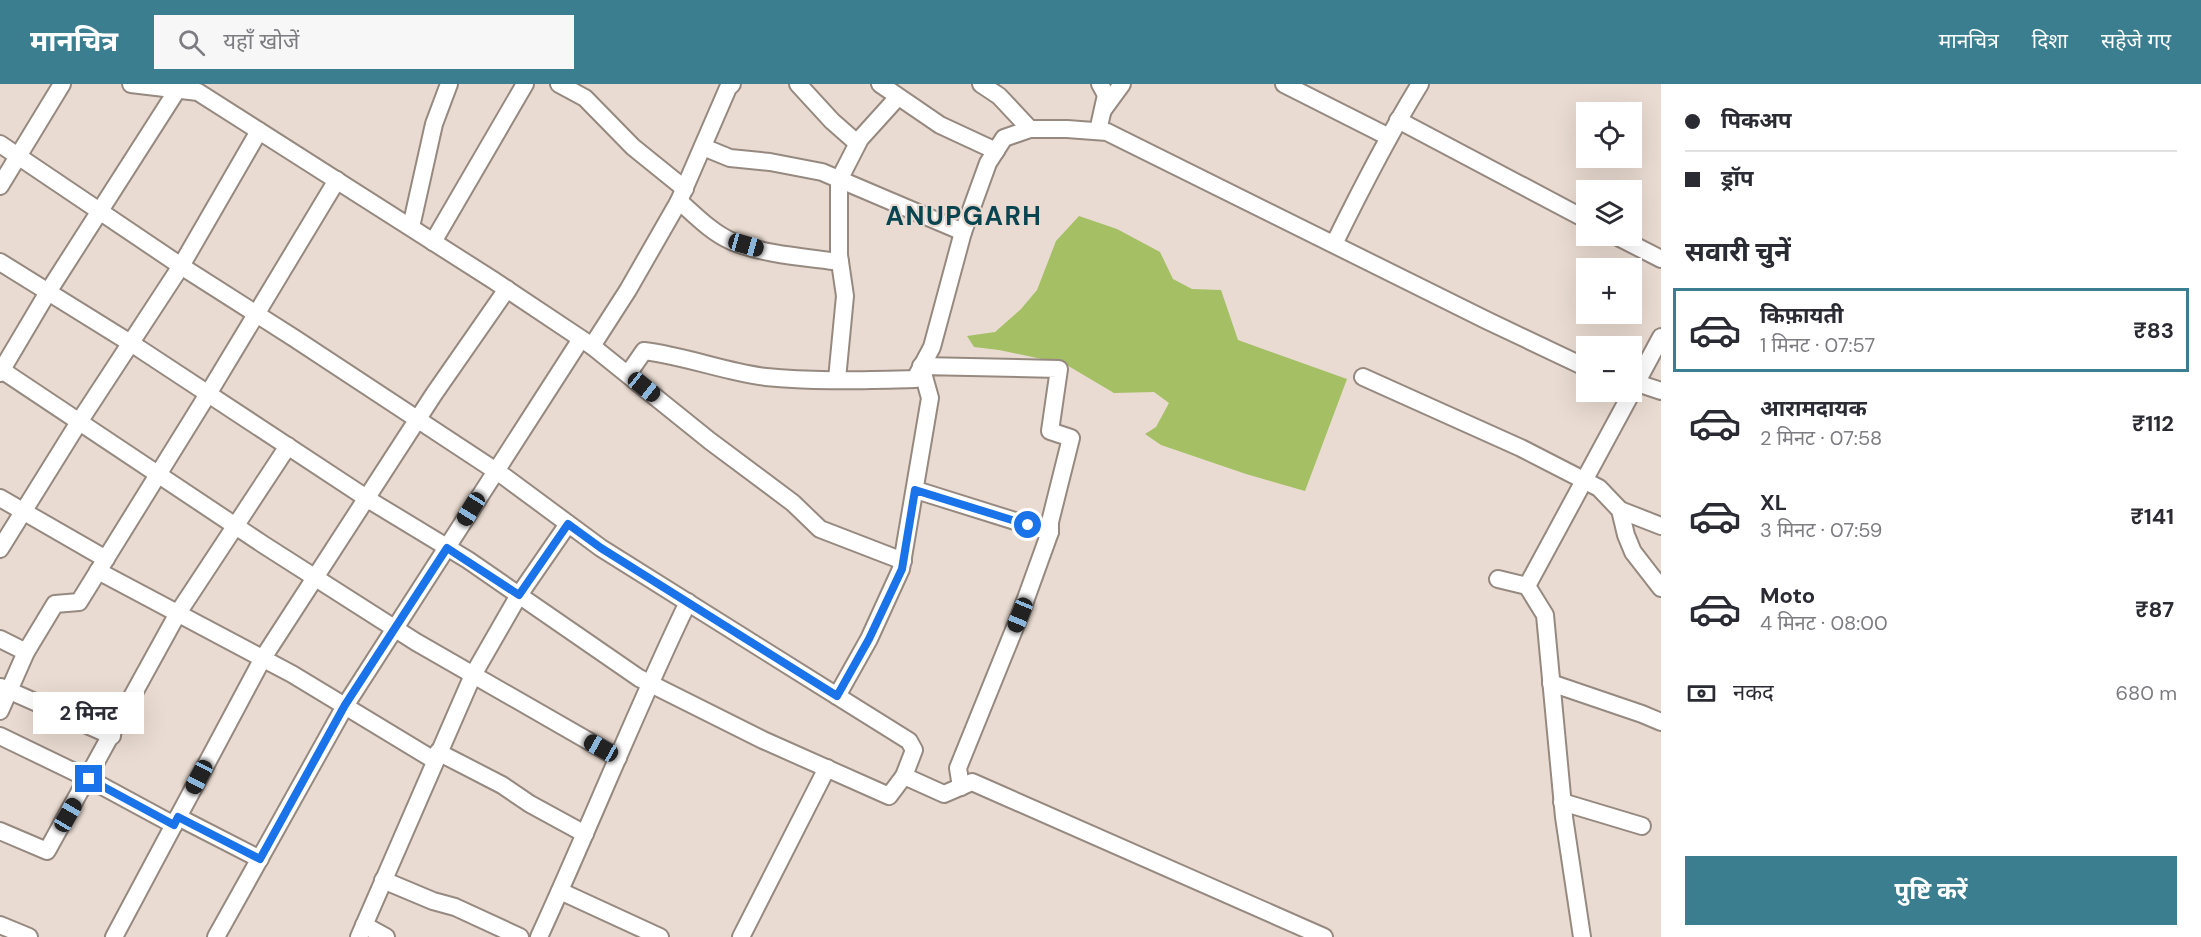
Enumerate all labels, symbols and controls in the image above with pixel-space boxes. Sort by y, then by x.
search box [154,15,574,69]
text: मानचित्र [30,23,118,60]
icon: search [175,26,208,59]
text: यहाँ खोजें [223,27,299,56]
text: मानचित्र [1939,27,1999,55]
text: दिशा [2032,27,2068,55]
text: सहेजे गए [2101,27,2171,55]
map controls [1576,102,1642,402]
button: locate [1576,102,1642,168]
text: पिकअप [1721,106,1792,135]
text: ड्रॉप [1721,164,1754,193]
button: layers [1576,180,1642,246]
district label: ANUPGARH [886,199,1042,233]
car [726,231,766,259]
text: सवारी चुनें [1685,234,1791,269]
button: + [1576,258,1642,324]
text: किफ़ायती [1760,301,1844,330]
icon: car [1688,303,1742,357]
text: ₹83 [2133,316,2174,345]
text: 1 मिनट · 07:57 [1760,332,1875,358]
button: − [1576,336,1642,402]
car [624,369,664,405]
text: आरामदायक [1760,394,1867,423]
icon: car [1688,396,1742,450]
text: ₹112 [2132,409,2174,438]
text: 2 मिनट · 07:58 [1760,425,1882,451]
text: XL [1760,488,1787,517]
car [454,489,488,529]
icon: car [1688,489,1742,543]
text: ₹141 [2130,502,2174,531]
route start [1014,511,1041,538]
text: 3 मिनट · 07:59 [1760,517,1882,543]
text: Moto [1760,581,1815,610]
icon: car [1688,582,1742,636]
car [1005,595,1035,635]
text: ₹87 [2135,595,2174,624]
text: 4 मिनट · 08:00 [1760,610,1888,636]
icon: cash [1685,677,1718,710]
text: नकद [1733,678,1774,707]
text: 680 m [2115,680,2177,706]
callout: 2 मिनट [34,692,144,734]
text: 2 मिनट [59,700,118,726]
car [581,731,621,765]
car [183,757,215,797]
route end [75,765,102,792]
car [51,795,85,835]
button: पुष्टि करें [1685,856,2177,925]

